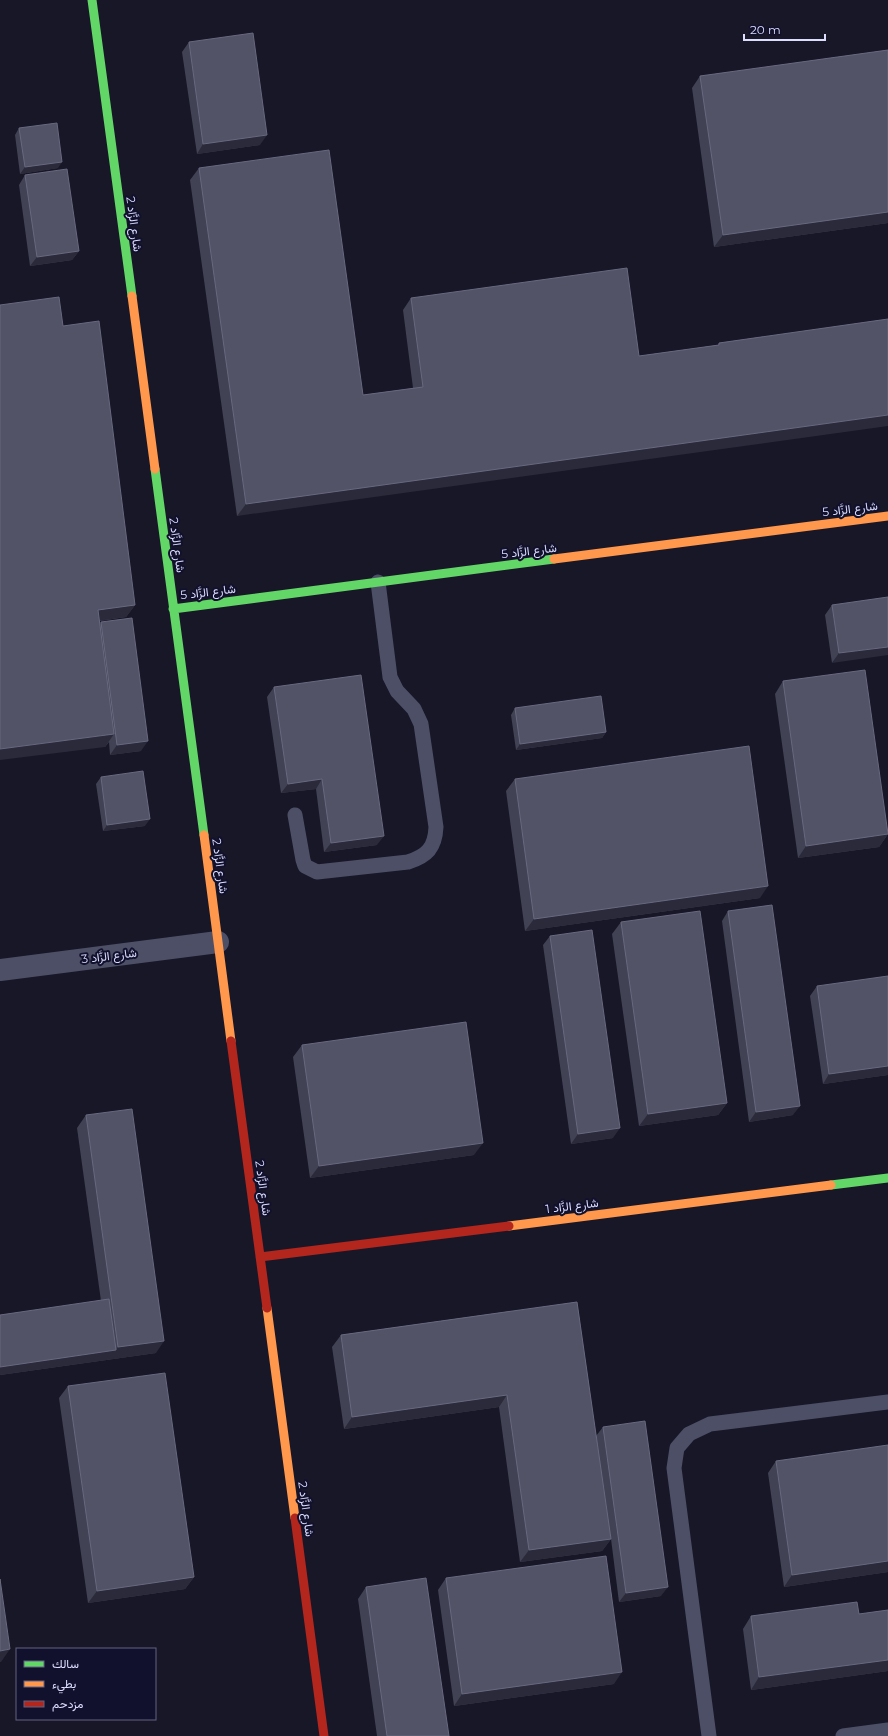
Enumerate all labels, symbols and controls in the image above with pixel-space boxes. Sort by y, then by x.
scale bar [744,16,825,42]
text: 20 m [750,22,781,37]
street label: شارع الزَّاد 2 [121,195,146,253]
street label: شارع الزَّاد 5 [821,498,879,521]
street label: شارع الزَّاد 2 [164,516,189,574]
street label: شارع الزَّاد 5 [500,540,558,563]
street label: شارع الزَّاد 5 [179,581,237,604]
street label: شارع الزَّاد 2 [207,837,232,895]
street label: شارع الزَّاد 3 [80,945,138,968]
street label: شارع الزَّاد 2 [250,1159,275,1217]
street label: شارع الزَّاد 1 [545,1195,600,1218]
street label: شارع الزَّاد 2 [293,1480,318,1538]
legend [16,1648,156,1720]
text: سالك [52,1656,79,1671]
text: بطيء [52,1676,76,1694]
text: مزدحم [52,1696,83,1712]

